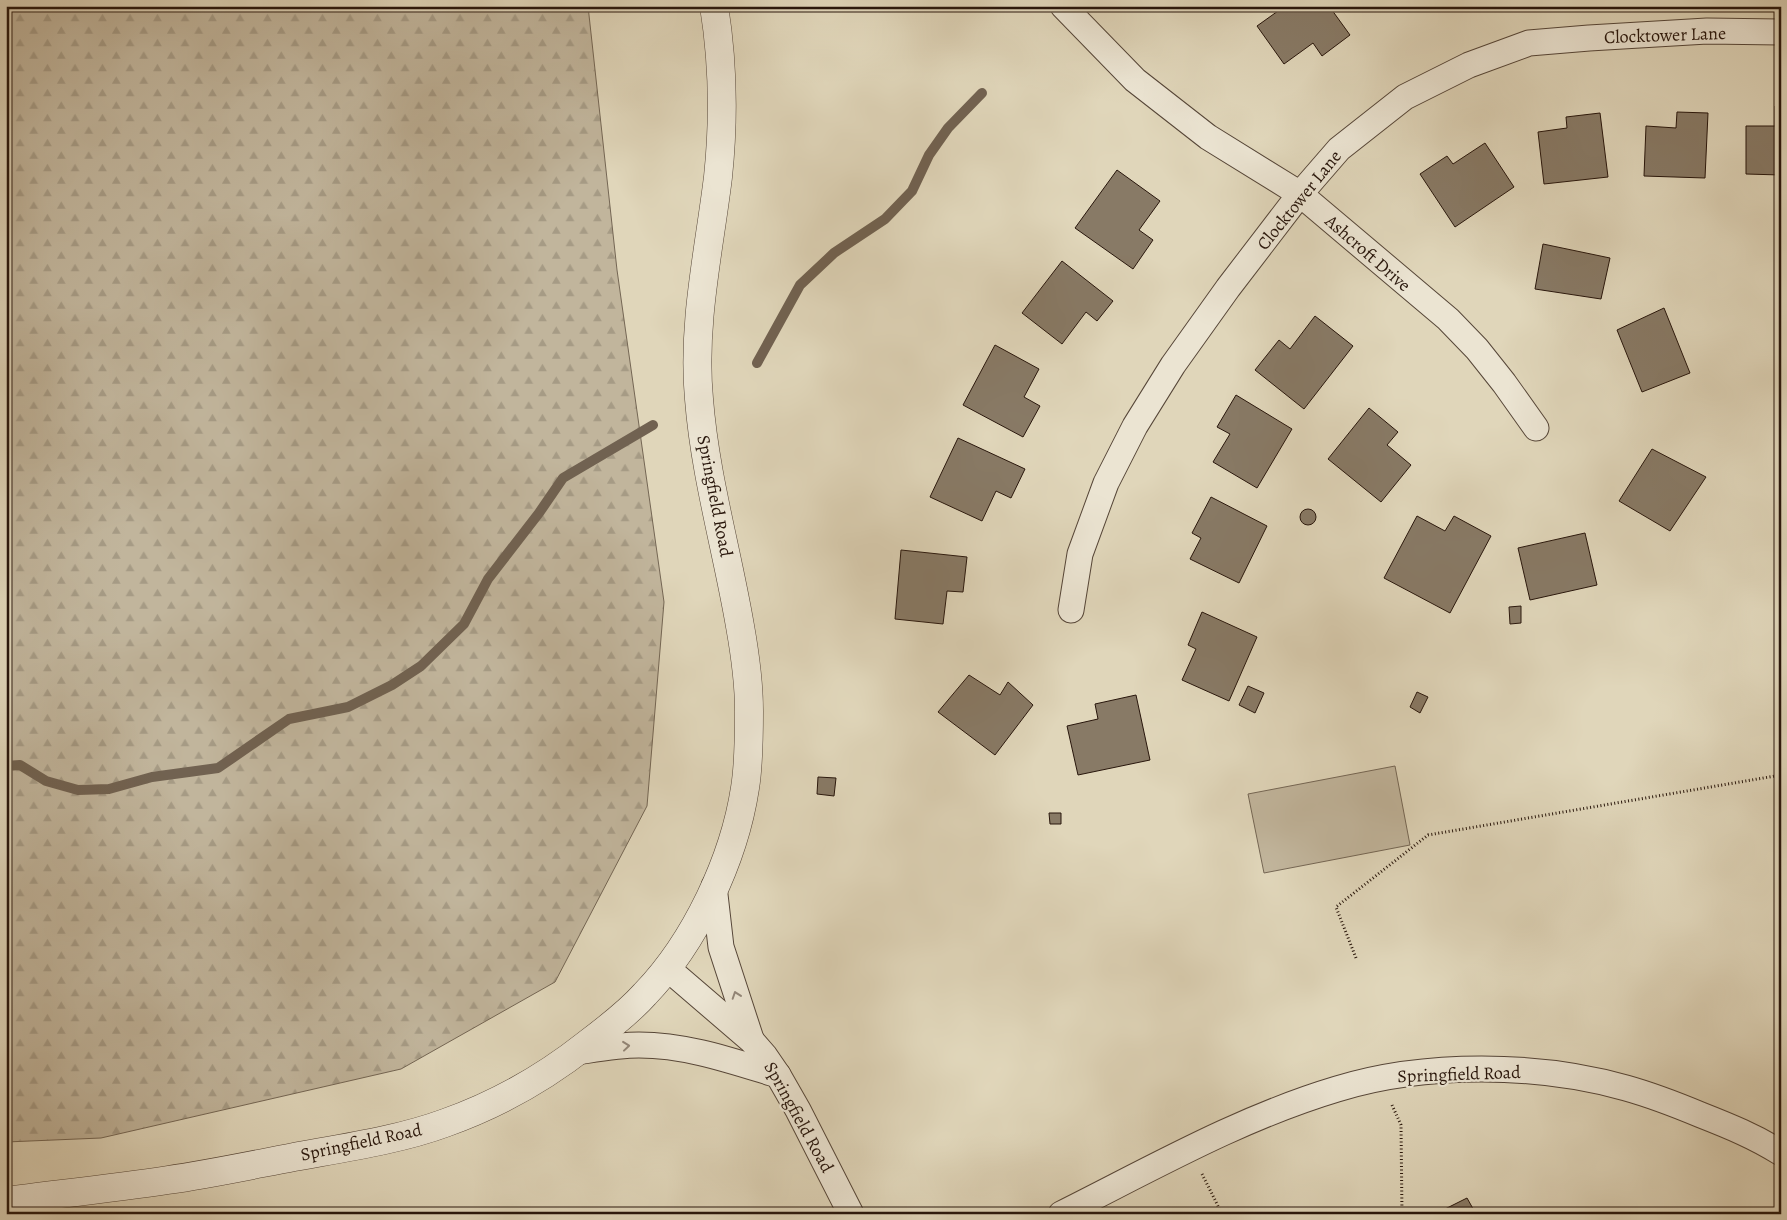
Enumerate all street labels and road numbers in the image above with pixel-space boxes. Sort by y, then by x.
street label: Clocktower Lane [1604,21,1726,49]
street label: Clocktower Lane [1251,145,1347,255]
street label: Ashcroft Drive [1319,208,1416,297]
street label: Springfield Road [691,433,739,559]
street label: Springfield Road [759,1057,840,1177]
street label: Springfield Road [1397,1060,1521,1088]
street label: Springfield Road [298,1117,424,1167]

